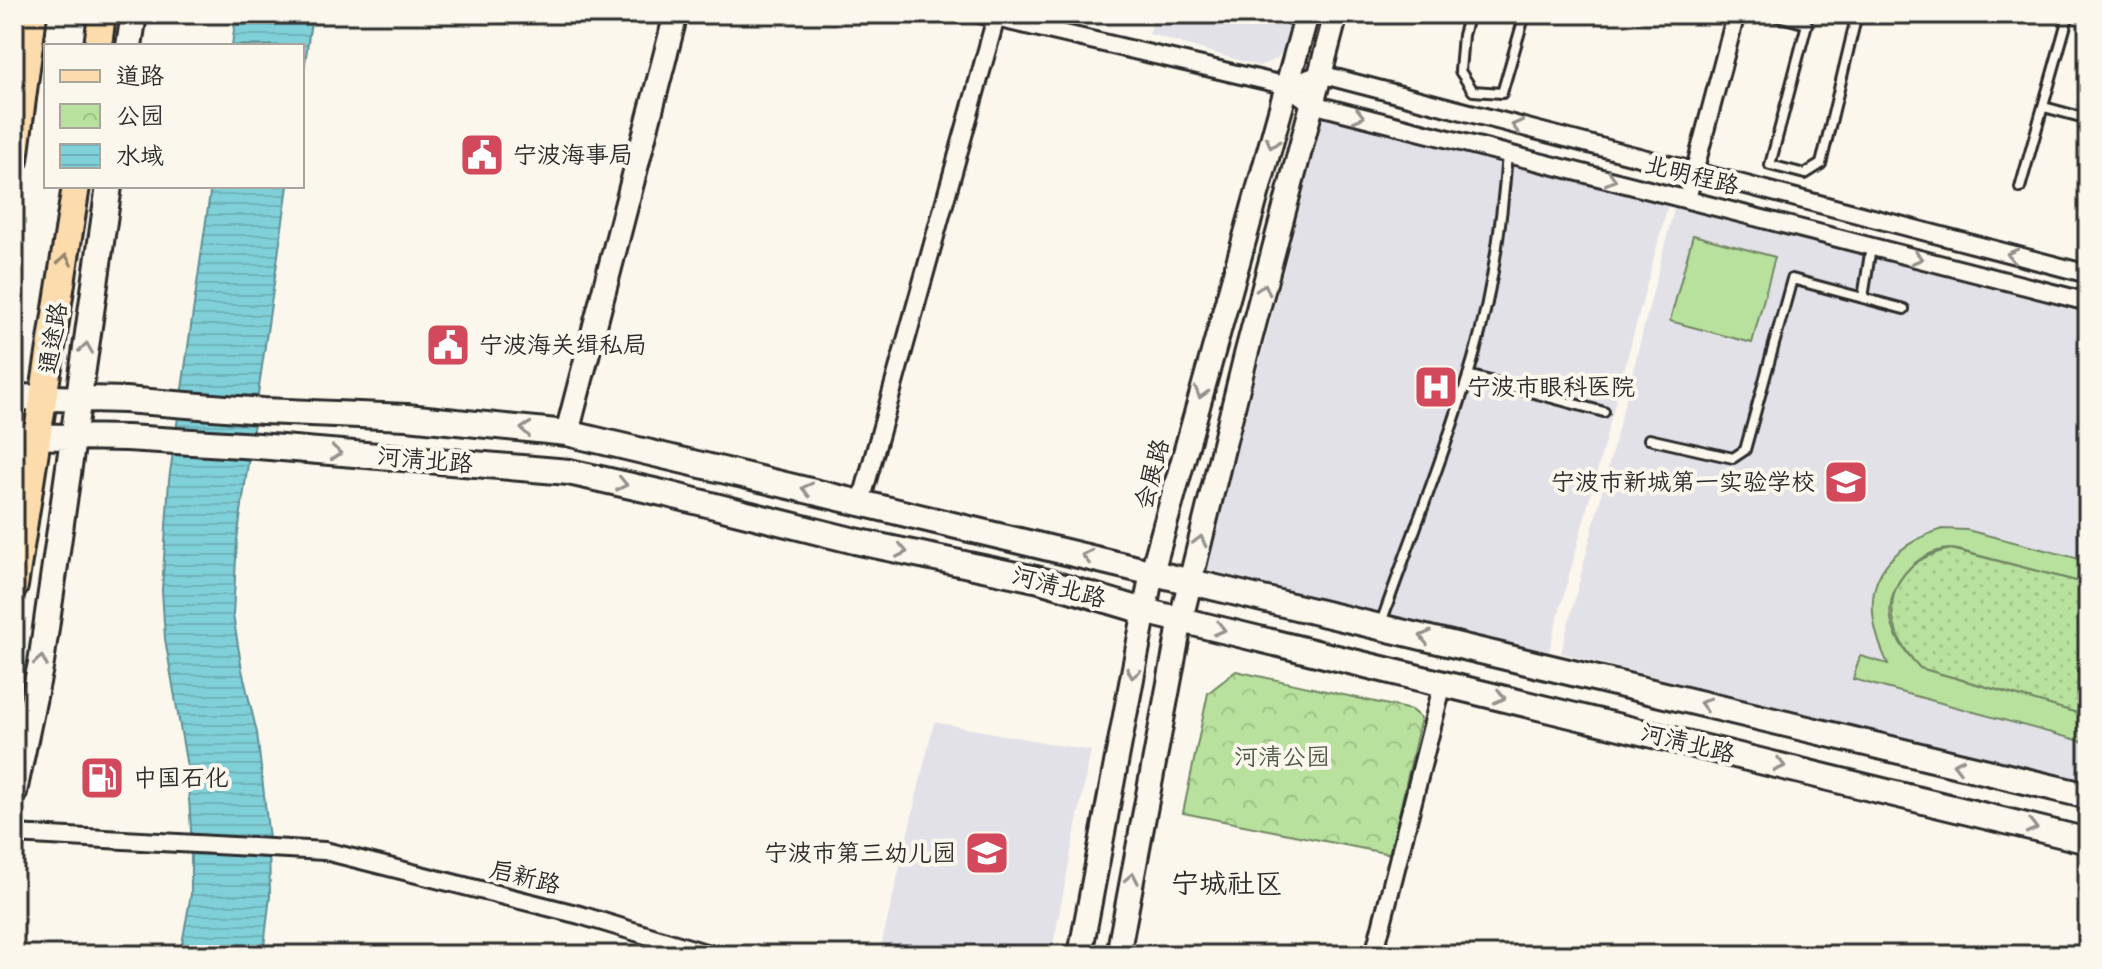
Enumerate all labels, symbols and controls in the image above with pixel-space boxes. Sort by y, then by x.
legend [44,44,304,188]
text: 道路 [116,61,164,90]
text: 公园 [116,101,164,130]
one-way arrow [1351,106,1365,123]
one-way arrow [1510,119,1524,135]
public building icon: 宁波海事局 [458,131,506,179]
one-way arrow [1265,136,1281,150]
place label: 宁波海事局 [513,140,633,169]
text: 水域 [116,141,164,170]
street label: 北明程路 [1642,149,1742,200]
one-way arrow [1603,170,1617,187]
one-way arrow [2006,247,2020,264]
one-way arrow [1909,249,1923,266]
one-way arrow [56,253,73,266]
one-way arrow [1254,283,1271,296]
street label: 通途路 [33,300,72,376]
public building icon: 宁波海关缉私局 [424,321,472,369]
place label: 宁波海关缉私局 [479,330,647,359]
one-way arrow [77,341,94,355]
hospital icon: 宁波市眼科医院 [1412,363,1460,411]
place label: 宁波市眼科医院 [1467,372,1635,401]
one-way arrow [1194,386,1210,400]
one-way arrow [519,420,532,437]
street label: 会展路 [1128,435,1175,512]
street label: 河清北路 [376,441,474,478]
one-way arrow [330,444,343,461]
school or university icon: 宁波市新城第一实验学校 [1822,458,1870,506]
place label: 宁波市新城第一实验学校 [1551,467,1815,496]
one-way arrow [615,475,628,492]
one-way arrow [801,481,815,498]
one-way arrow [1191,535,1208,549]
one-way arrow [895,542,908,559]
one-way arrow [1081,548,1095,565]
street label: 河清北路 [1009,560,1109,613]
one-way arrow [1213,620,1226,637]
one-way arrow [1419,629,1432,646]
one-way arrow [31,654,48,667]
one-way arrow [1125,666,1142,680]
one-way arrow [1492,688,1506,705]
one-way arrow [1699,696,1712,713]
street label: 河清北路 [1638,717,1738,768]
park label: 河清公园 [1234,742,1330,771]
fuel station icon: 中国石化 [78,754,126,802]
one-way arrow [1772,756,1786,773]
one-way arrow [1951,757,1965,774]
place label: 中国石化 [133,763,229,792]
one-way arrow [2025,818,2039,835]
school or university icon: 宁波市第三幼儿园 [963,829,1011,877]
place label: 宁波市第三幼儿园 [764,838,956,867]
street label: 启新路 [487,854,564,899]
district label: 宁城社区 [1171,866,1283,900]
one-way arrow [1123,872,1140,885]

